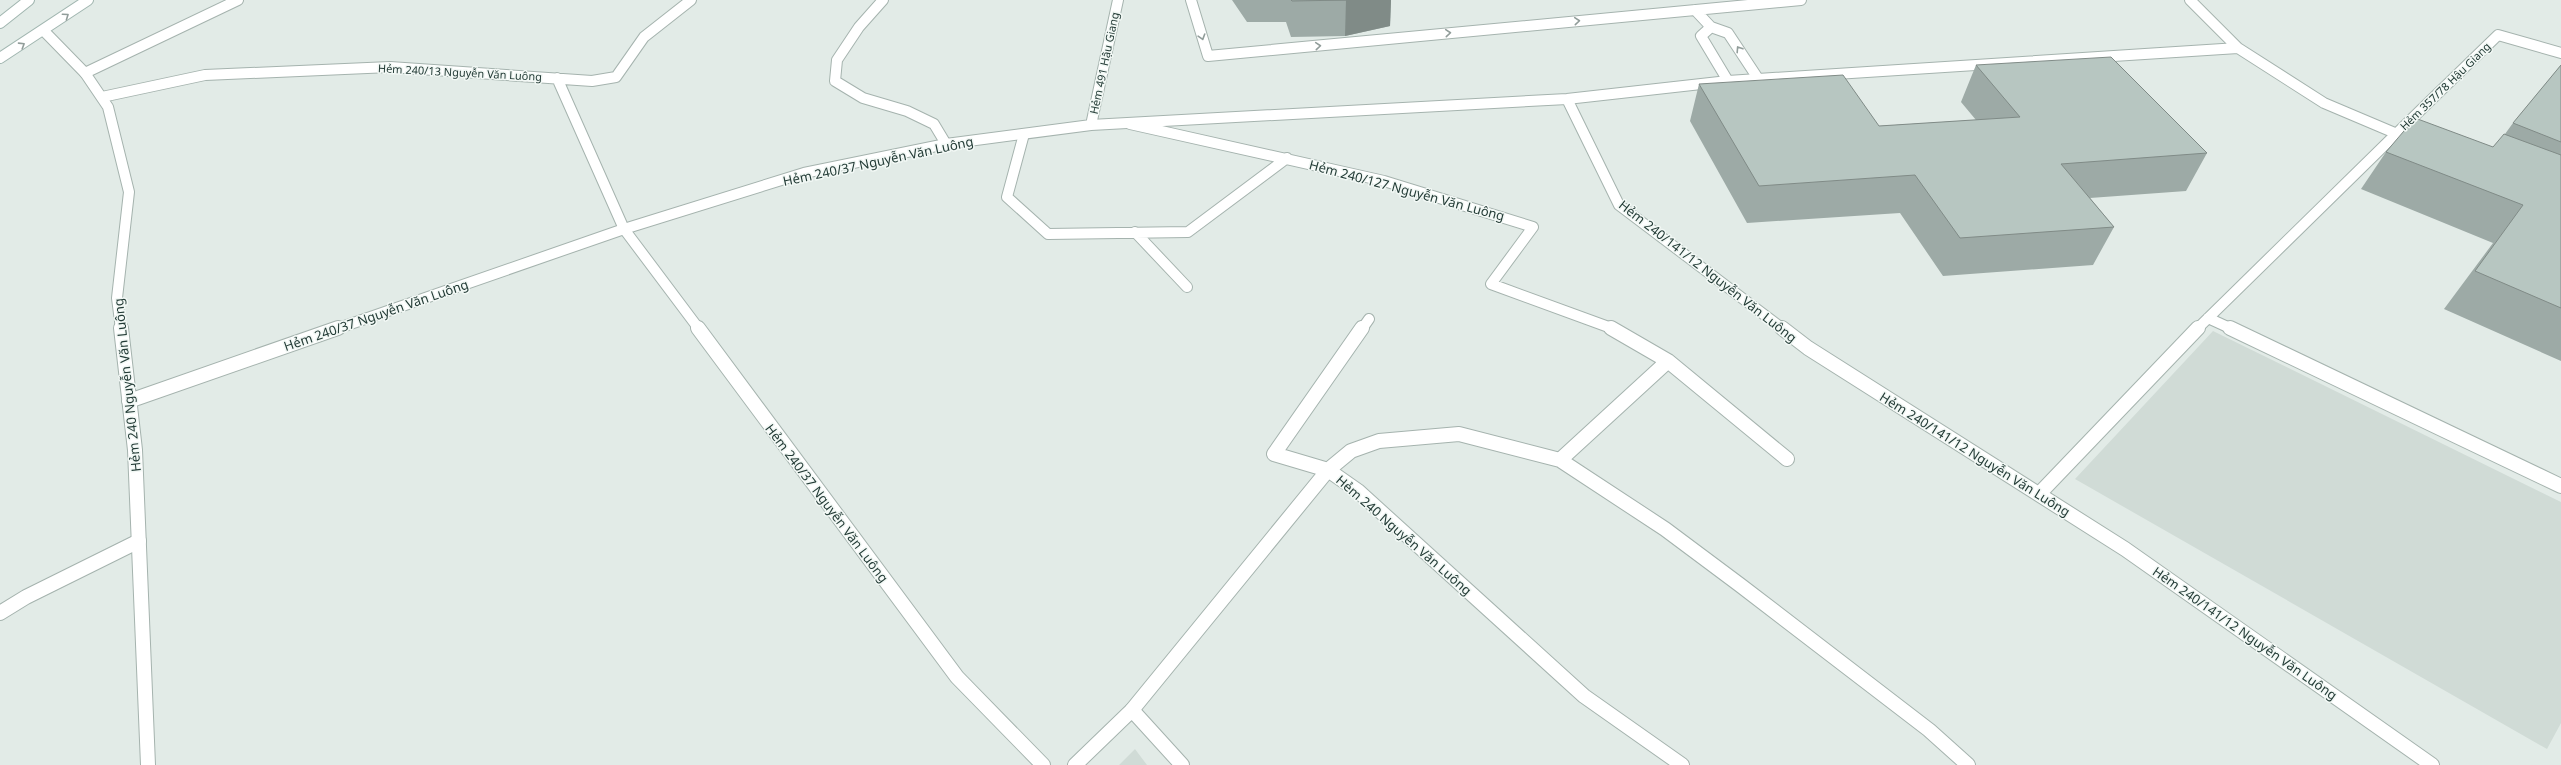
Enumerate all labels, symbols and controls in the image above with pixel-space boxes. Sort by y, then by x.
street label: Hẻm 491 Hậu Giang [1086,11,1122,115]
one-way arrow [62,13,69,21]
one-way arrow [1574,17,1580,26]
one-way arrow [1445,29,1451,38]
one-way arrow [1198,34,1206,41]
street label: Hẻm 357/78 Hậu Giang [2396,39,2494,133]
one-way arrow [1315,41,1321,50]
one-way arrow [18,42,25,50]
one-way arrow [1737,46,1744,53]
street label: Hẻm 240/13 Nguyễn Văn Luông [378,60,542,84]
street label: Hẻm 240/37 Nguyễn Văn Luông [781,132,975,190]
street label: Hẻm 240/127 Nguyễn Văn Luông [1307,155,1507,225]
street label: Hẻm 240/141/12 Nguyễn Văn Luông [1615,196,1801,346]
street label: Hẻm 240/37 Nguyễn Văn Luông [281,275,471,355]
street label: Hẻm 240 Nguyễn Văn Luông [109,297,145,473]
street label: Hẻm 240/141/12 Nguyễn Văn Luông [1876,388,2074,520]
street label: Hẻm 240/37 Nguyễn Văn Luông [761,420,893,586]
street label: Hẻm 240 Nguyễn Văn Luông [1332,471,1476,599]
street label: Hẻm 240/141/12 Nguyễn Văn Luông [2149,562,2341,704]

